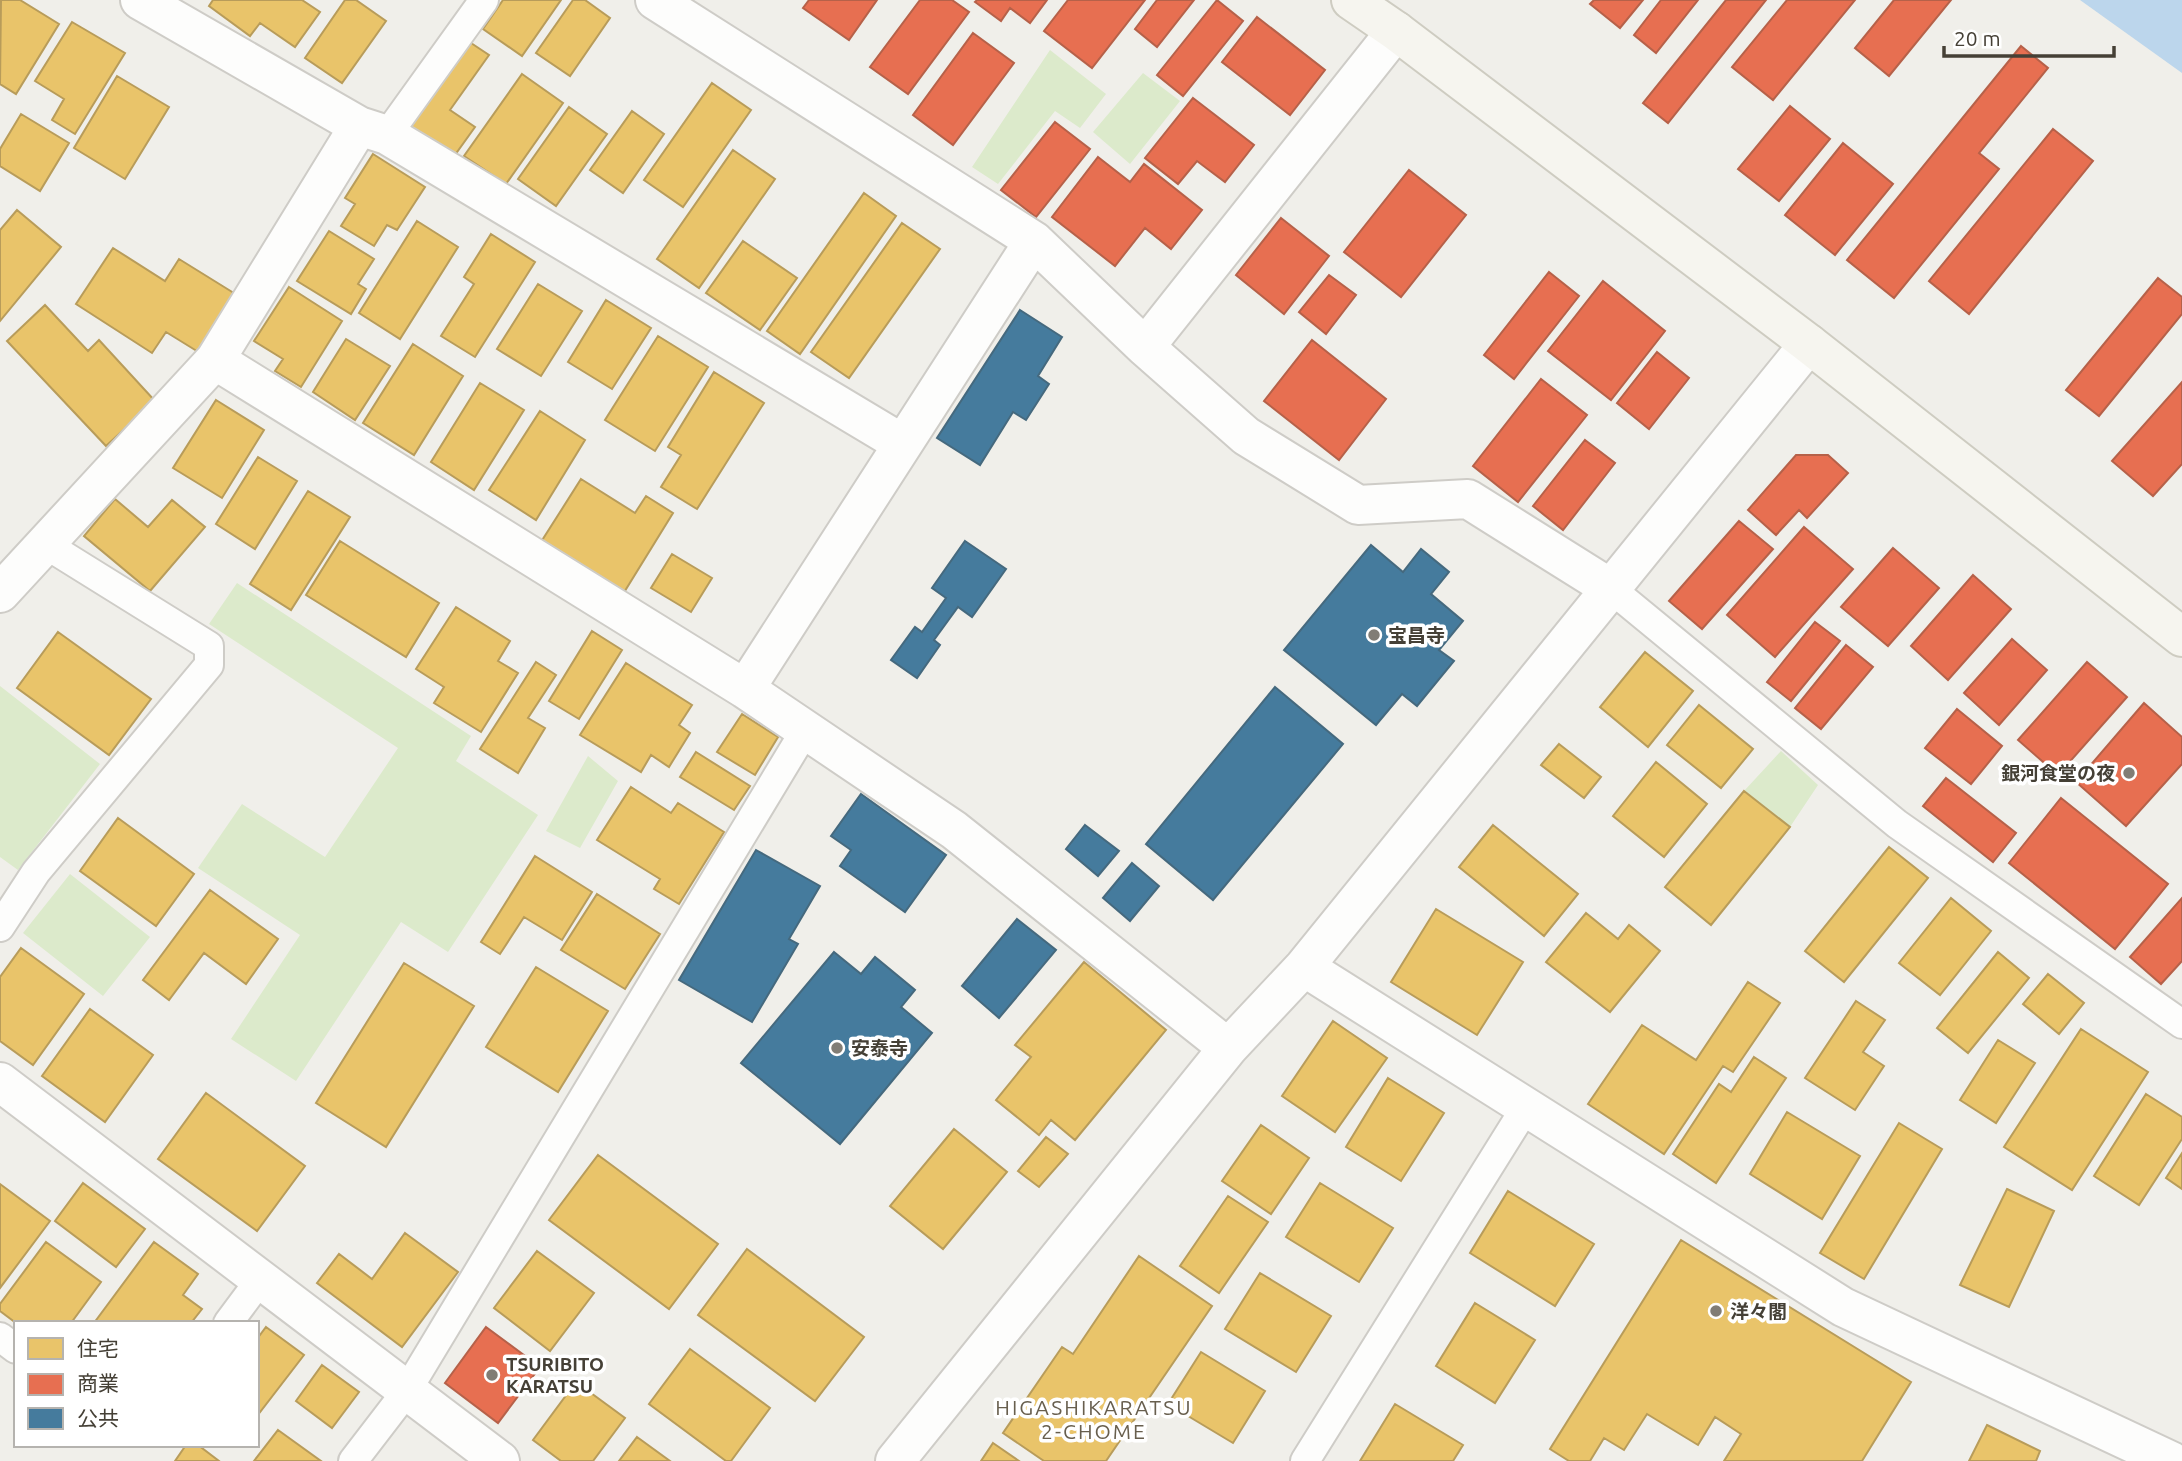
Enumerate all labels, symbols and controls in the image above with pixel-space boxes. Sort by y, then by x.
scale bar [1944,14,2114,58]
text: 20 m [1954,26,2001,50]
place label: 宝昌寺 [1388,624,1445,646]
marker: 宝昌寺 [1366,627,1382,643]
place label: 銀河食堂の夜 [2001,762,2115,784]
marker: 銀河食堂の夜 [2121,765,2137,781]
place label: 安泰寺 [851,1037,908,1059]
marker: 安泰寺 [829,1040,845,1056]
place label: 洋々閣 [1730,1300,1787,1322]
marker: 洋々閣 [1708,1303,1724,1319]
legend [14,1321,259,1447]
text: 住宅 [77,1336,119,1360]
place label: TSURIBITO KARATSU [506,1353,604,1397]
marker: TSURIBITO KARATSU [484,1367,500,1383]
text: 商業 [77,1371,119,1395]
district label: HIGASHIKARATSU 2-CHOME [995,1395,1193,1443]
text: 公共 [77,1406,119,1430]

